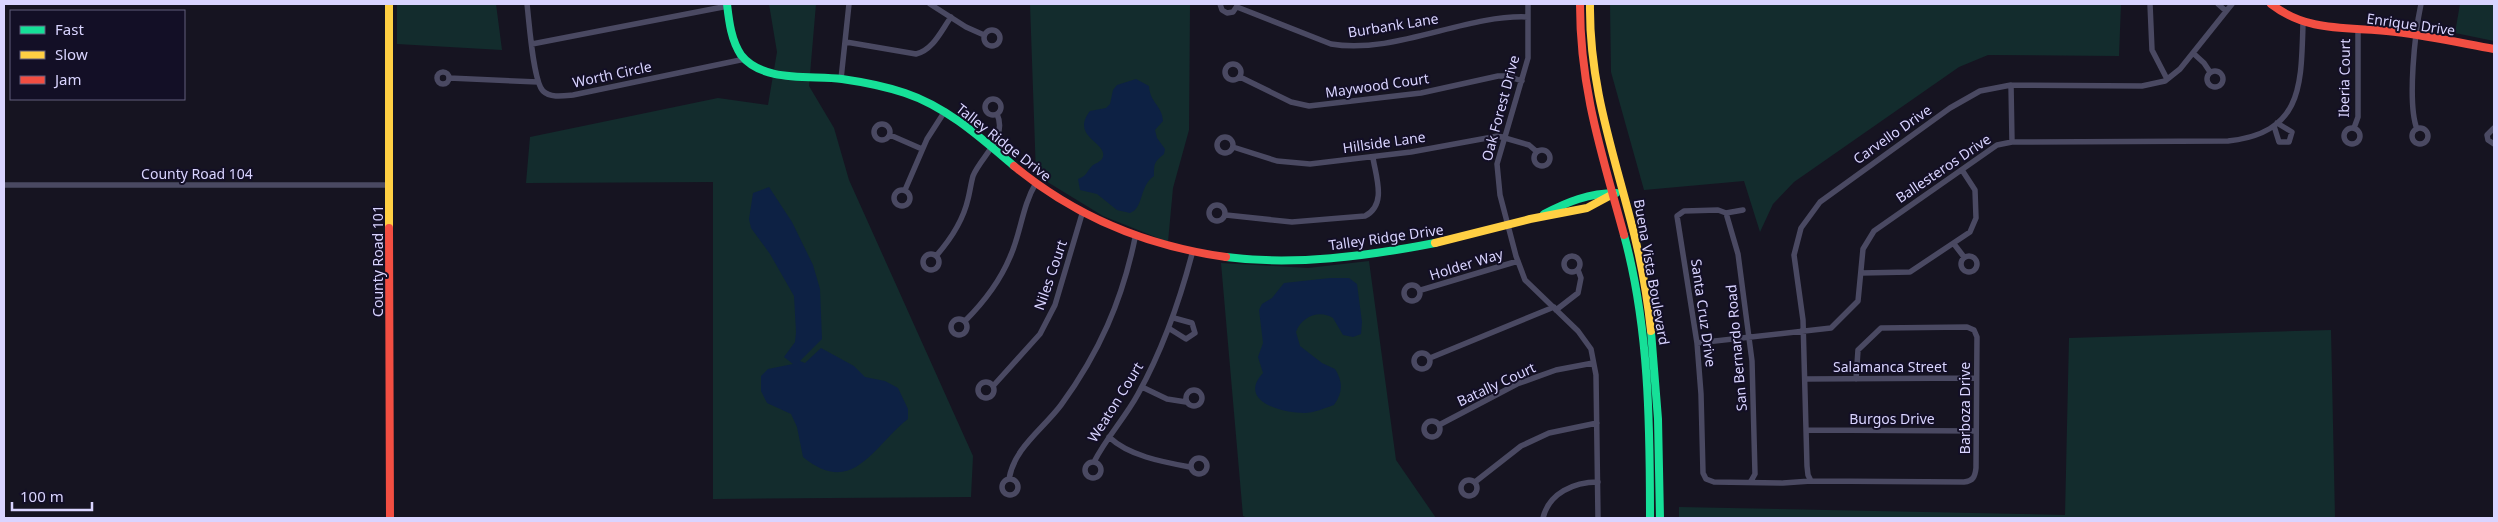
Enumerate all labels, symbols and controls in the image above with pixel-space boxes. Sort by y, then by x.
street label: Burbank Lane [1346,8,1440,42]
street label: Enrique Drive [2365,8,2457,40]
legend [10,10,185,100]
text: Fast [55,19,84,39]
street label: Iberia Court [2334,38,2354,118]
text: Slow [55,44,88,64]
street label: Oak Forest Drive [1477,53,1523,163]
street label: Worth Circle [571,56,653,92]
street label: Maywood Court [1324,68,1430,102]
text: Jam [53,69,82,89]
street label: Talley Ridge Drive [953,99,1056,185]
street label: Carvello Drive [1849,100,1935,168]
street label: Hillside Lane [1341,127,1427,157]
street label: Ballesteros Drive [1892,129,1994,207]
street label: County Road 104 [141,164,253,183]
street label: Buena Vista Boulevard [1630,198,1674,346]
street label: County Road 101 [368,205,387,317]
street label: Talley Ridge Drive [1327,220,1445,254]
street label: Niles Court [1029,237,1071,313]
street label: Holder Way [1427,244,1506,284]
street label: Santa Cruz Drive [1687,258,1721,368]
street label: San Bernardo Road [1721,284,1751,412]
street label: Batally Court [1454,357,1538,411]
street label: Salamanca Street [1833,357,1947,376]
street label: Weaton Court [1083,358,1147,446]
street label: Barboza Drive [1955,362,1974,454]
street label: Burgos Drive [1849,409,1935,428]
scale bar [12,480,92,512]
text: 100 m [20,486,64,506]

